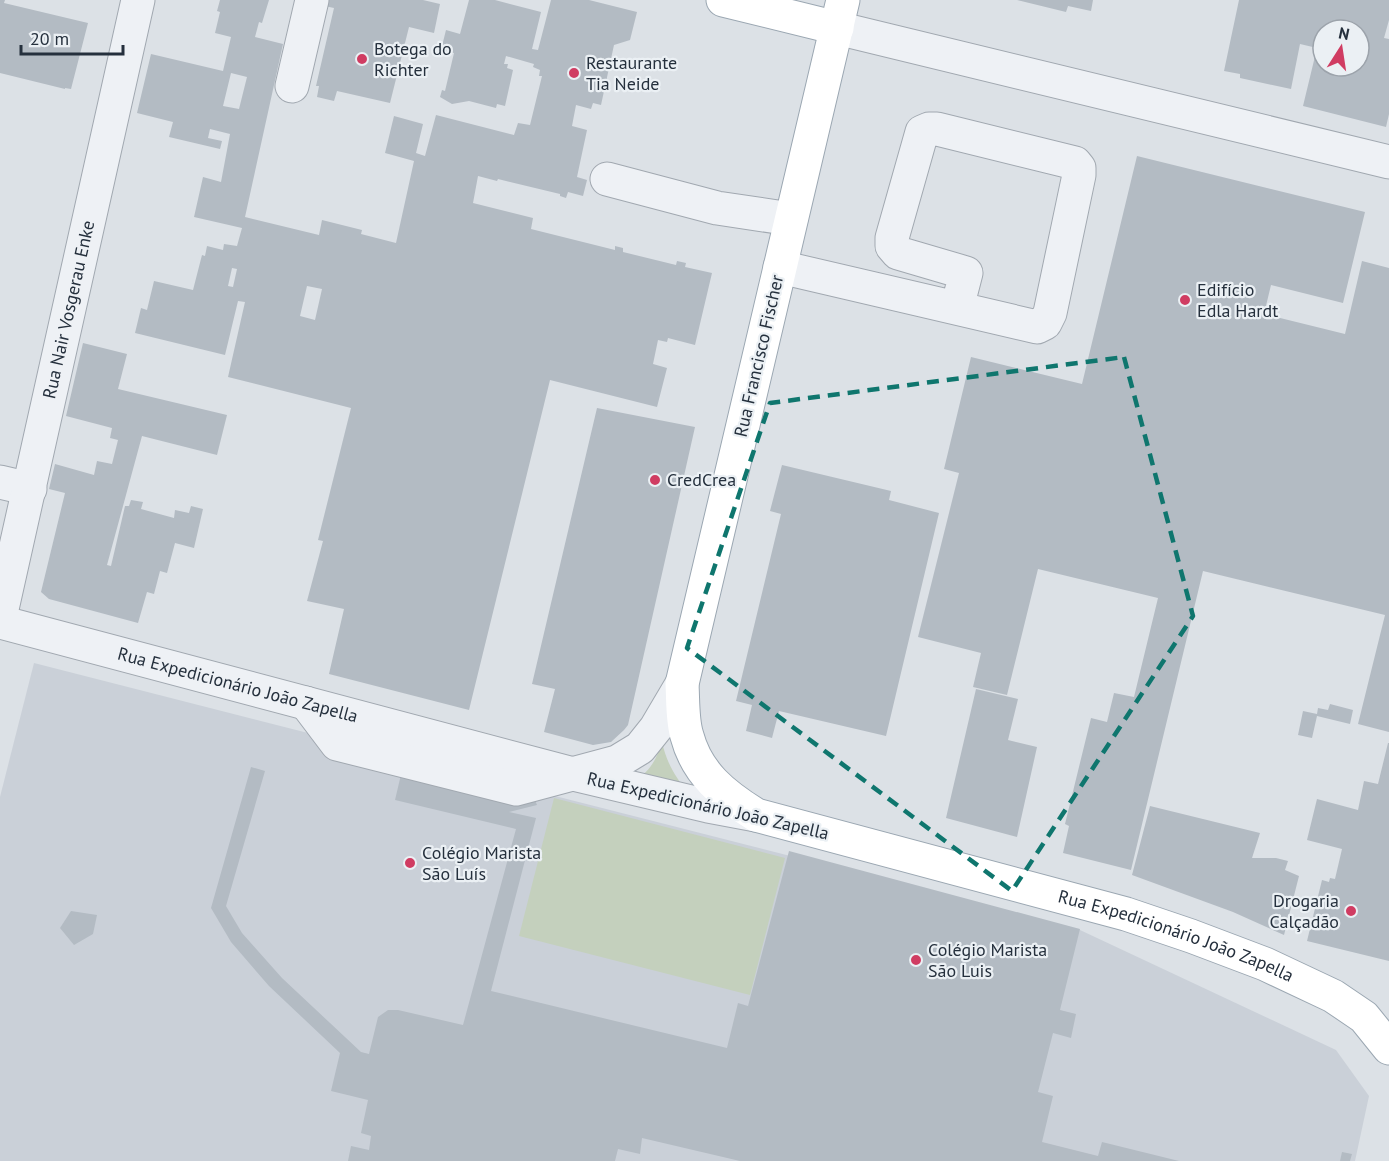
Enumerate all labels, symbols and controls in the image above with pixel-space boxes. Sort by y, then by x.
scale bar [21,18,123,56]
north arrow [1311,18,1371,78]
text: N [1337,22,1351,44]
text: 20 m [30,27,69,50]
place label: Botega do Richter [374,37,452,81]
place label: Restaurante Tia Neide [586,51,677,95]
marker: Botega do Richter [355,52,369,66]
marker: Restaurante Tia Neide [567,66,581,80]
street label: Rua Nair Vosgerau Enke [37,218,99,401]
street label: Rua Francisco Fischer [729,273,788,439]
place label: Edifício Edla Hardt [1197,278,1278,322]
marker: Edifício Edla Hardt [1178,293,1192,307]
place label: CredCrea [667,468,736,491]
marker: CredCrea [648,473,662,487]
street label: Rua Expedicionário João Zapella [115,642,361,727]
street label: Rua Expedicionário João Zapella [585,766,831,845]
place label: Colégio Marista São Luís [422,841,541,885]
marker: Colégio Marista São Luís [403,856,417,870]
street label: Rua Expedicionário João Zapella [1056,884,1298,987]
place label: Drogaria Calçadão [1270,889,1339,933]
marker: Drogaria Calçadão [1344,904,1358,918]
place label: Colégio Marista São Luis [928,938,1047,982]
marker: Colégio Marista São Luis [909,953,923,967]

